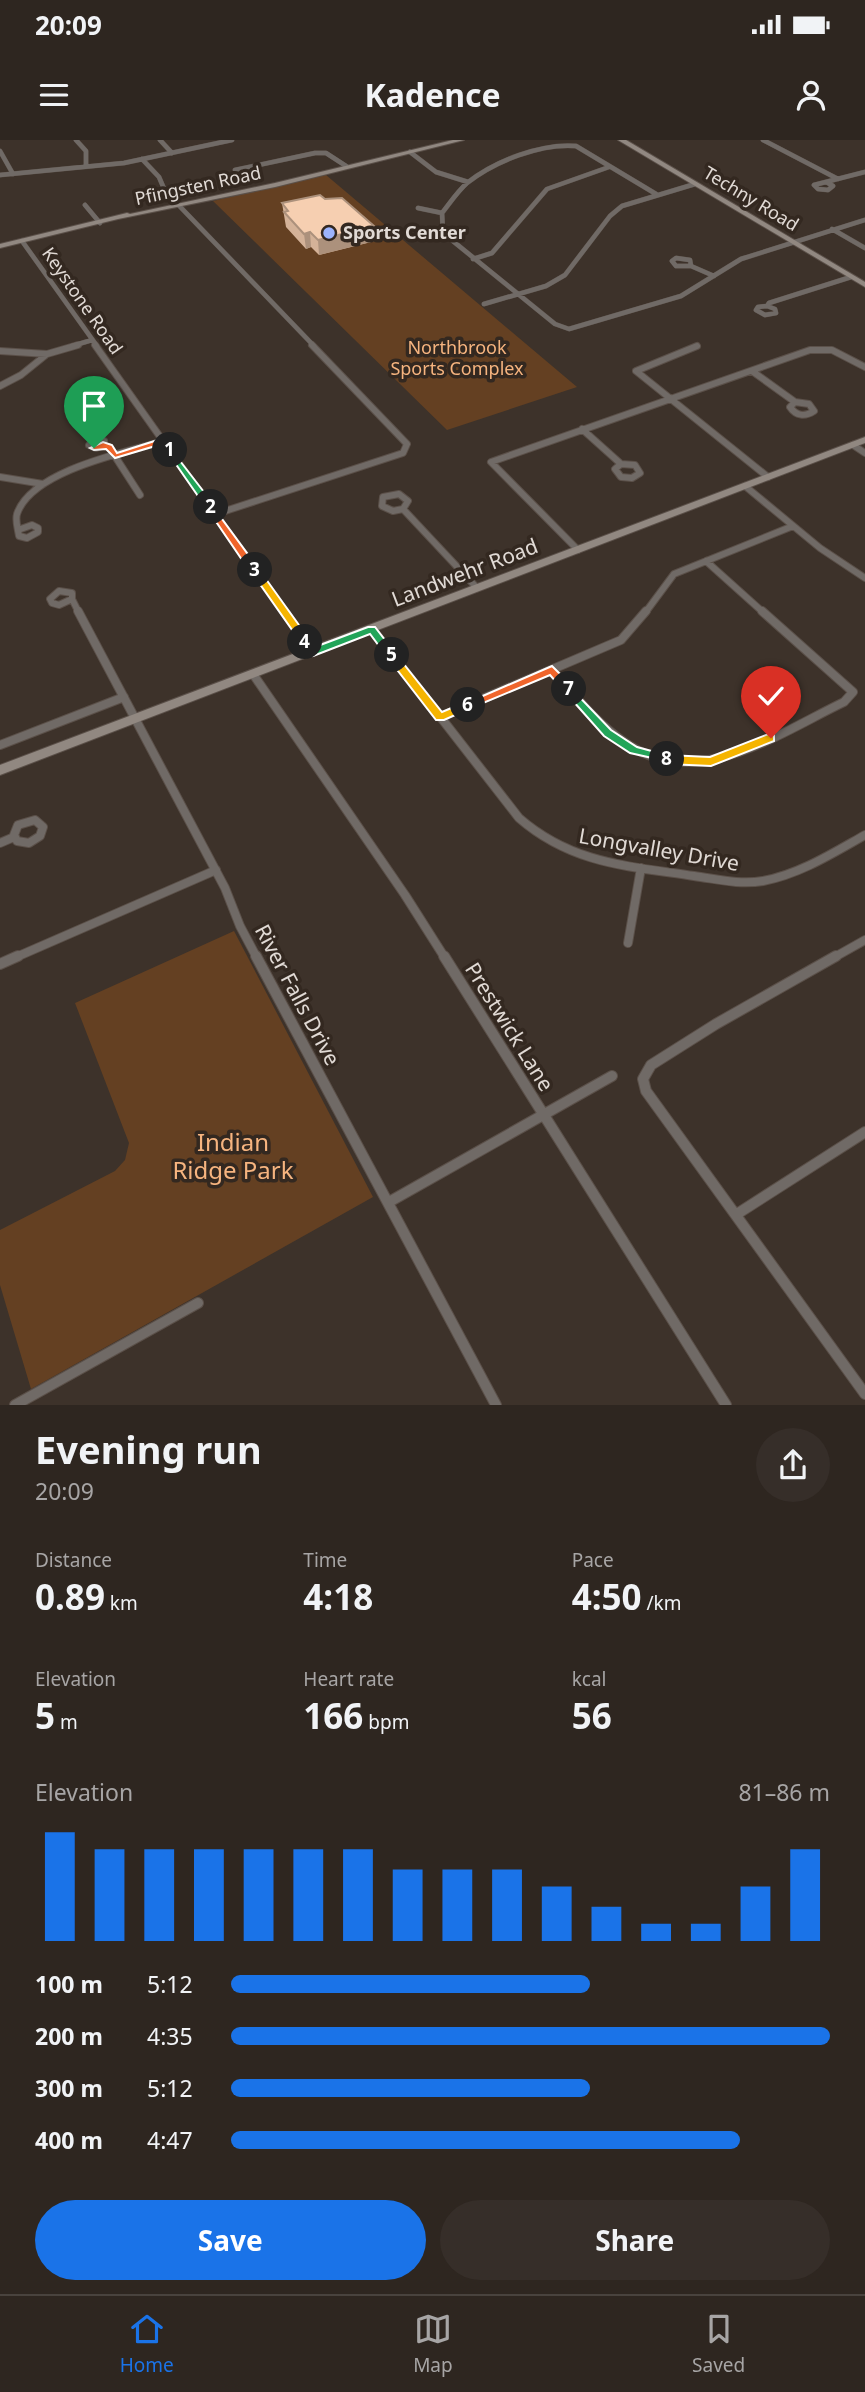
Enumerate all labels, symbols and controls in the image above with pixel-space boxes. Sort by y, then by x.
text: 20:09 [35,7,102,43]
text: Kadence [364,73,501,116]
icon: menu [35,76,73,114]
icon: person [792,76,830,114]
street label: Pfingsten Road [133,160,263,210]
street label: Techny Road [700,160,804,236]
place label: Sports Center [343,220,466,244]
marker: Sports Center [321,225,337,241]
street label: Keystone Road [37,242,129,359]
park label: Northbrook Sports Complex [390,335,524,380]
pin [64,376,124,448]
icon: arrive [75,387,113,425]
pin: 1 [152,432,188,468]
text: 1 [164,436,175,462]
pin: 2 [194,490,228,524]
text: 2 [205,493,216,519]
street label: Landwehr Road [387,531,542,613]
pin: 3 [238,552,272,588]
text: 3 [249,556,260,582]
pin: 4 [288,624,322,660]
text: 4 [299,628,310,654]
pin: 5 [374,638,410,672]
text: 5 [386,641,397,667]
pin [741,666,801,738]
pin: 7 [552,672,586,706]
text: 7 [563,675,574,701]
icon: check [752,677,790,715]
pin: 6 [450,688,486,722]
text: 6 [462,691,473,717]
pin: 8 [650,742,684,776]
text: 8 [661,745,672,771]
street label: Longvalley Drive [577,821,742,877]
street label: River Falls Drive [249,919,347,1070]
street label: Prestwick Lane [459,957,561,1096]
park label: Indian Ridge Park [172,1125,294,1186]
text: Evening run [35,1423,262,1475]
button: share [756,1428,830,1502]
text: 20:09 [35,1475,94,1507]
text: Distance [35,1547,112,1573]
text: Time [303,1547,347,1573]
text: Pace [572,1547,614,1573]
text: 0.89 [35,1573,105,1620]
text: 4:18 [303,1573,373,1620]
text: 4:50 [572,1573,642,1620]
text: km [105,1590,138,1616]
text: /km [642,1590,681,1616]
text: Elevation [35,1666,116,1692]
text: Heart rate [303,1666,394,1692]
text: kcal [572,1666,606,1692]
text: 5 [35,1692,55,1739]
text: 166 [303,1692,363,1739]
text: 56 [572,1692,612,1739]
text: m [55,1709,78,1735]
text: bpm [363,1709,409,1735]
text: Elevation [35,1776,133,1808]
text: 81–86 m [738,1776,830,1808]
text: 100 m [35,1968,103,2000]
text: 5:12 [147,1968,193,2000]
text: 200 m [35,2020,103,2052]
text: 4:35 [147,2020,193,2052]
text: 300 m [35,2072,103,2104]
text: 5:12 [147,2072,193,2104]
text: 400 m [35,2124,103,2156]
text: 4:47 [147,2124,193,2156]
button: Save [35,2200,426,2280]
button: Share [440,2200,830,2280]
tab: Home [120,2310,174,2378]
tab: Map [413,2310,453,2378]
tab: Saved [692,2310,745,2378]

